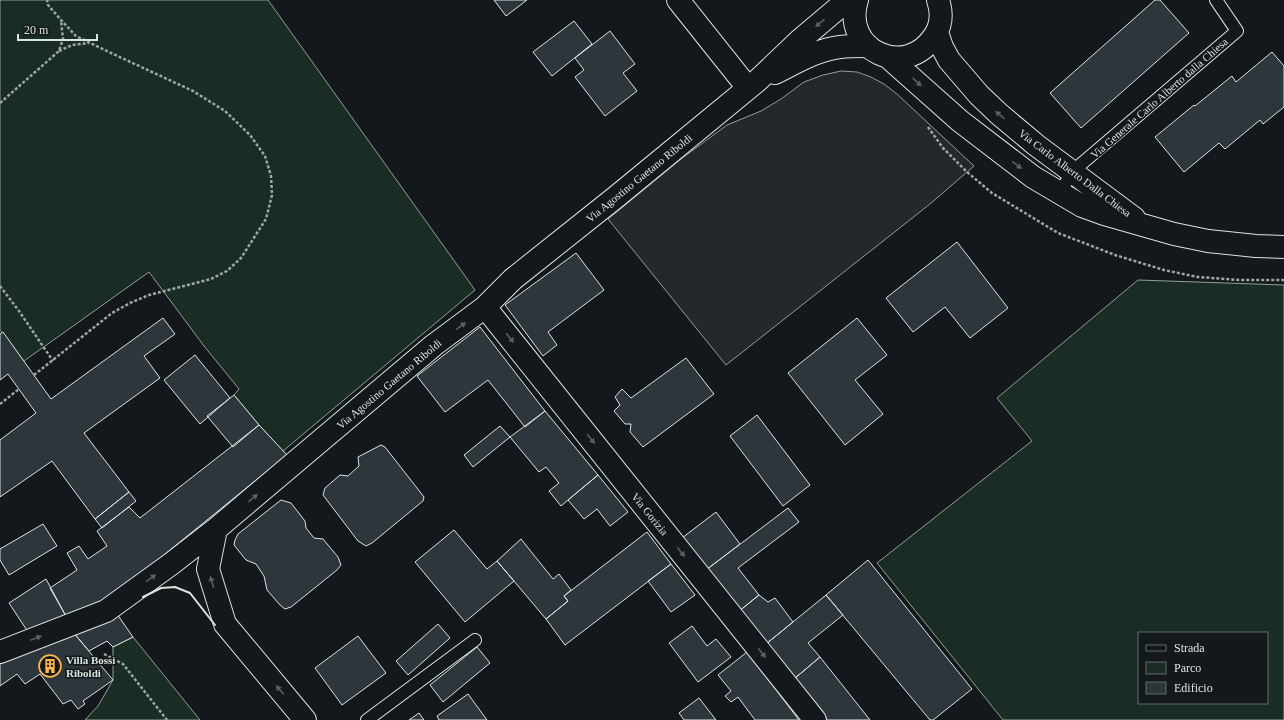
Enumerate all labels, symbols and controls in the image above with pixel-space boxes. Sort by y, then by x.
scale bar [18,16,97,42]
one-way arrow [815,19,826,28]
text: 20 m [24,23,49,37]
street label: Via Generale Carlo Alberto dalla Chiesa [1088,35,1230,161]
one-way arrow [912,77,922,87]
one-way arrow [994,110,1005,119]
street label: Via Carlo Alberto Dalla Chiesa [1017,127,1134,219]
street label: Via Agostino Gaetano Riboldi [584,132,694,224]
one-way arrow [1012,161,1023,169]
one-way arrow [456,322,466,330]
one-way arrow [505,332,514,343]
street label: Via Agostino Gaetano Riboldi [334,337,444,431]
one-way arrow [586,434,595,445]
street label: Via Gorizia [629,490,671,538]
one-way arrow [247,493,258,502]
one-way arrow [676,546,685,557]
one-way arrow [145,574,156,583]
one-way arrow [209,576,215,588]
legend [1138,632,1268,704]
one-way arrow [31,634,43,640]
text: Strada [1174,641,1205,655]
one-way arrow [757,648,766,659]
building icon: Villa Bossi Riboldi [37,653,63,679]
place label: Villa Bossi Riboldi [66,654,115,679]
text: Parco [1174,661,1201,675]
text: Edificio [1174,681,1213,695]
one-way arrow [276,685,285,695]

